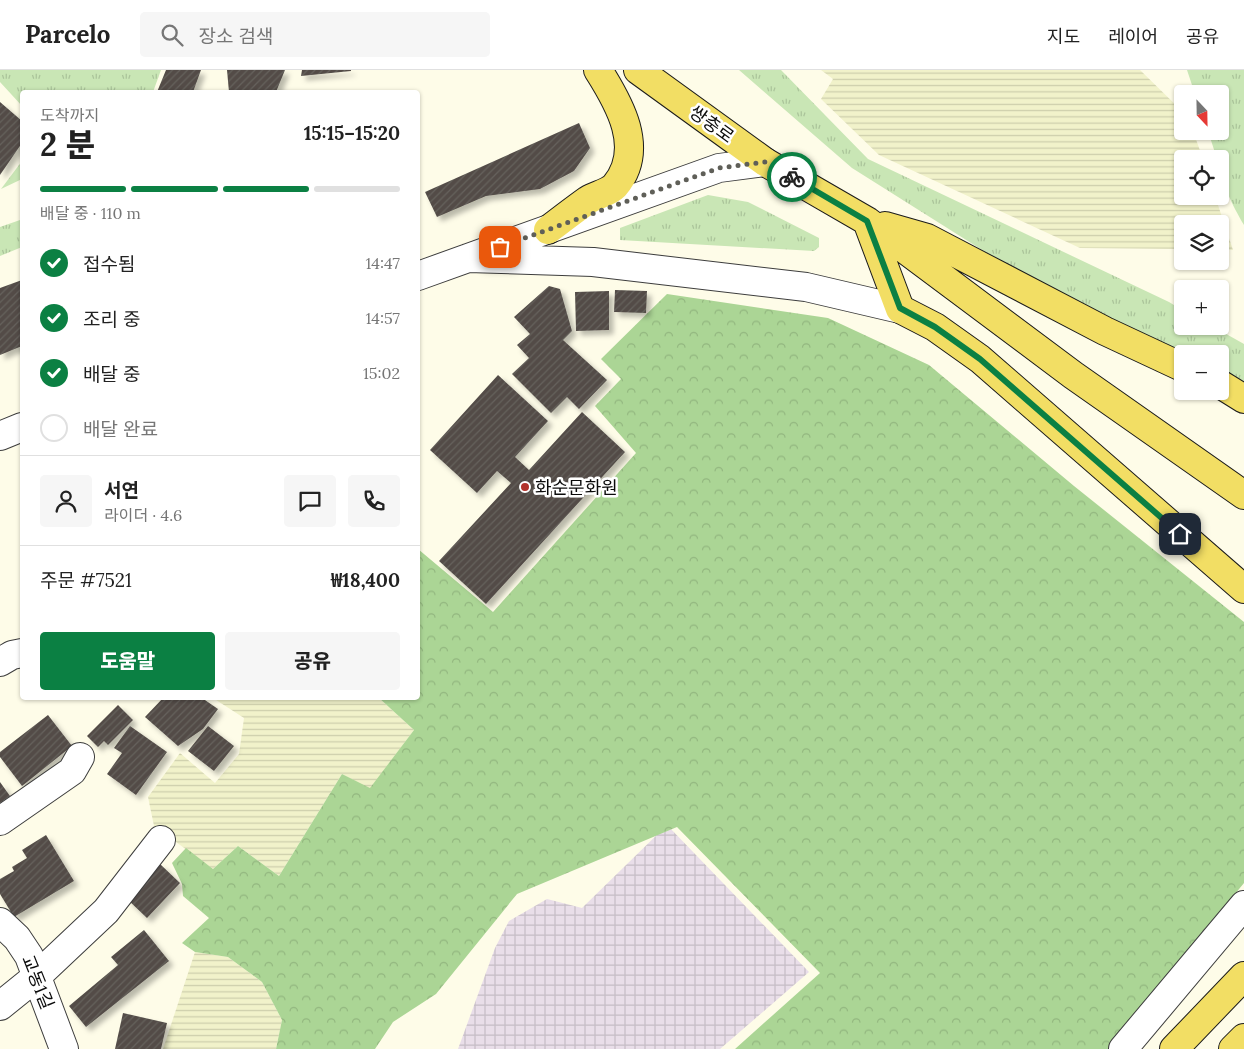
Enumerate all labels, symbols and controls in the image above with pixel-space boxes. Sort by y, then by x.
search box [140,12,490,57]
text: Parcelo [25,19,110,50]
icon: search [158,21,186,49]
text: 장소 검색 [198,24,273,48]
text: 지도 [1047,25,1080,48]
text: 레이어 [1108,25,1158,48]
text: 공유 [1186,25,1219,48]
north arrow [1174,85,1229,140]
map controls [1174,85,1229,400]
street label: 쌍충로 [685,100,739,148]
text: 도착까지 [40,105,99,125]
text: 15:15–15:20 [304,121,400,145]
text: 2 분 [40,124,95,165]
button: locate [1174,150,1229,205]
courier [767,152,817,202]
icon: bike [778,163,806,191]
text: 배달 중 · 110 m [40,203,141,223]
button: layers [1174,215,1229,270]
pin [479,226,521,268]
icon: bag [486,233,514,261]
icon: check [40,249,68,277]
text: 접수됨 [83,252,135,276]
text: 14:47 [365,253,400,273]
button: + [1174,280,1229,335]
icon: check [40,304,68,332]
text: 조리 중 [83,307,140,331]
text: 14:57 [365,308,400,328]
button: − [1174,345,1229,400]
icon: check [40,359,68,387]
text: 배달 중 [83,362,140,386]
text: 15:02 [363,363,400,383]
text: 배달 완료 [83,417,158,441]
button: person [40,475,92,527]
button: chat [284,475,336,527]
button: phone [348,475,400,527]
place label: 화순문화원 [535,476,618,499]
text: 서연 [104,478,139,502]
marker: 화순문화원 [519,481,531,493]
text: 라이더 · 4.6 [104,505,182,525]
pin [1159,513,1201,555]
icon: home [1166,520,1194,548]
text: 주문 #7521 [40,568,132,592]
text: ₩18,400 [331,568,400,592]
button: 도움말 [40,632,215,690]
button: 공유 [225,632,400,690]
street label: 교동1길 [17,952,59,1012]

